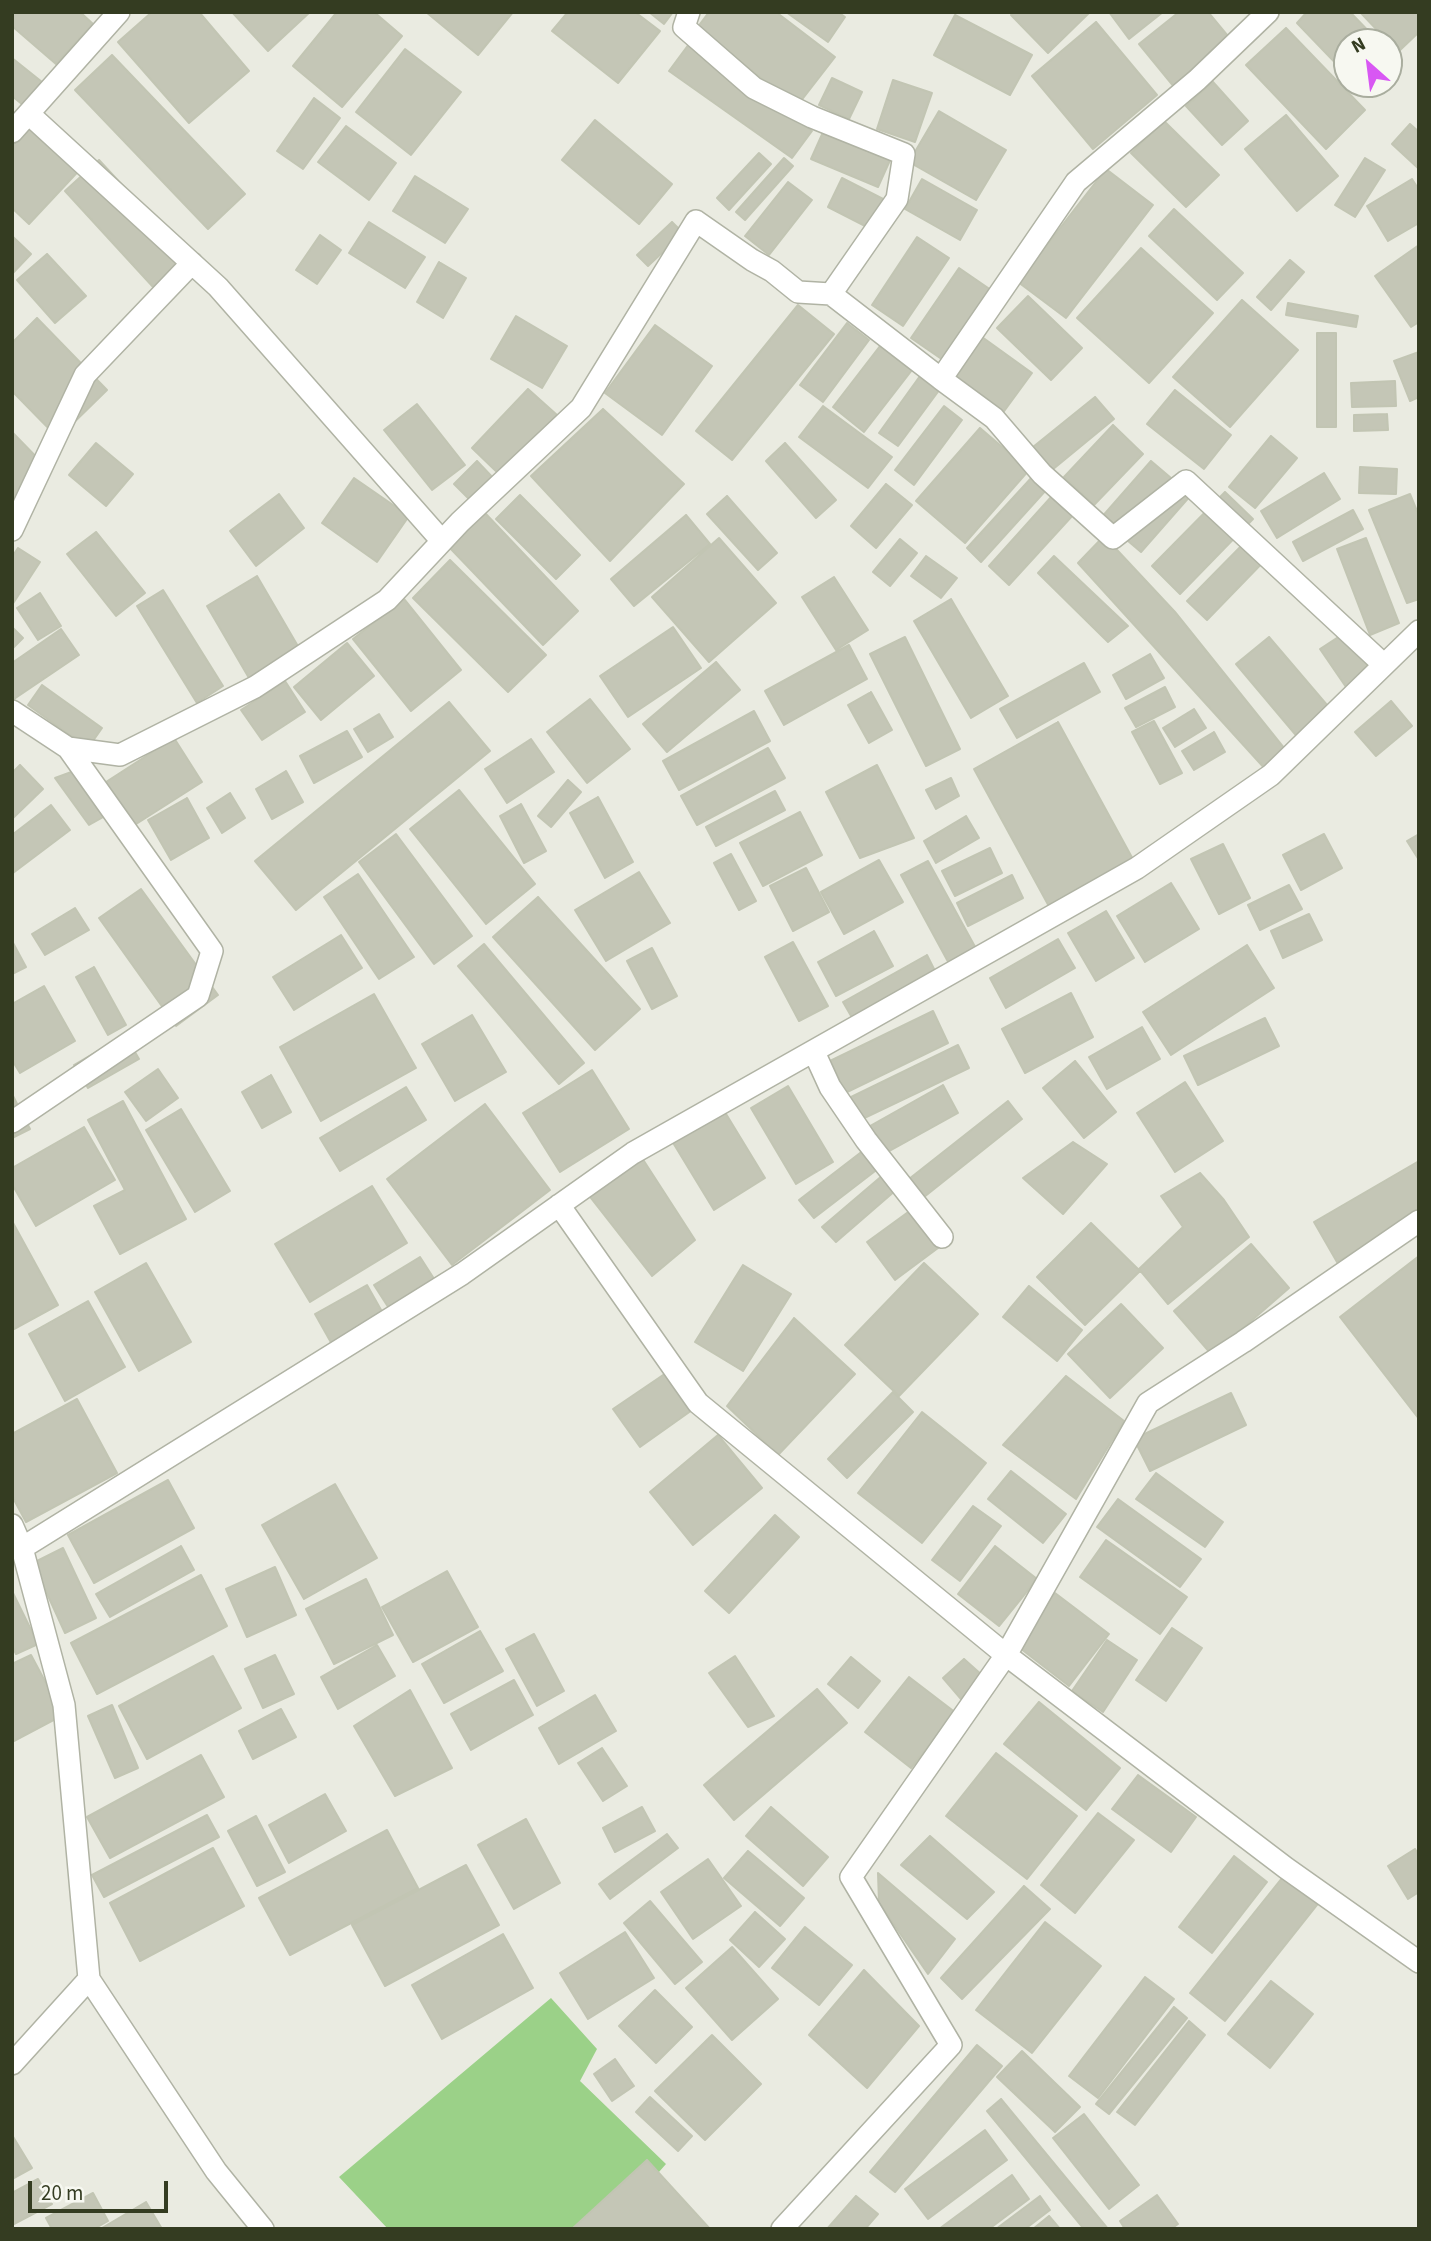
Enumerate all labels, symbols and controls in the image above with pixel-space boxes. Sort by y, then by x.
north arrow [1333,28,1403,98]
text: N [1347,31,1371,61]
scale bar [32,2168,172,2212]
text: 20 m [41,2178,83,2208]

